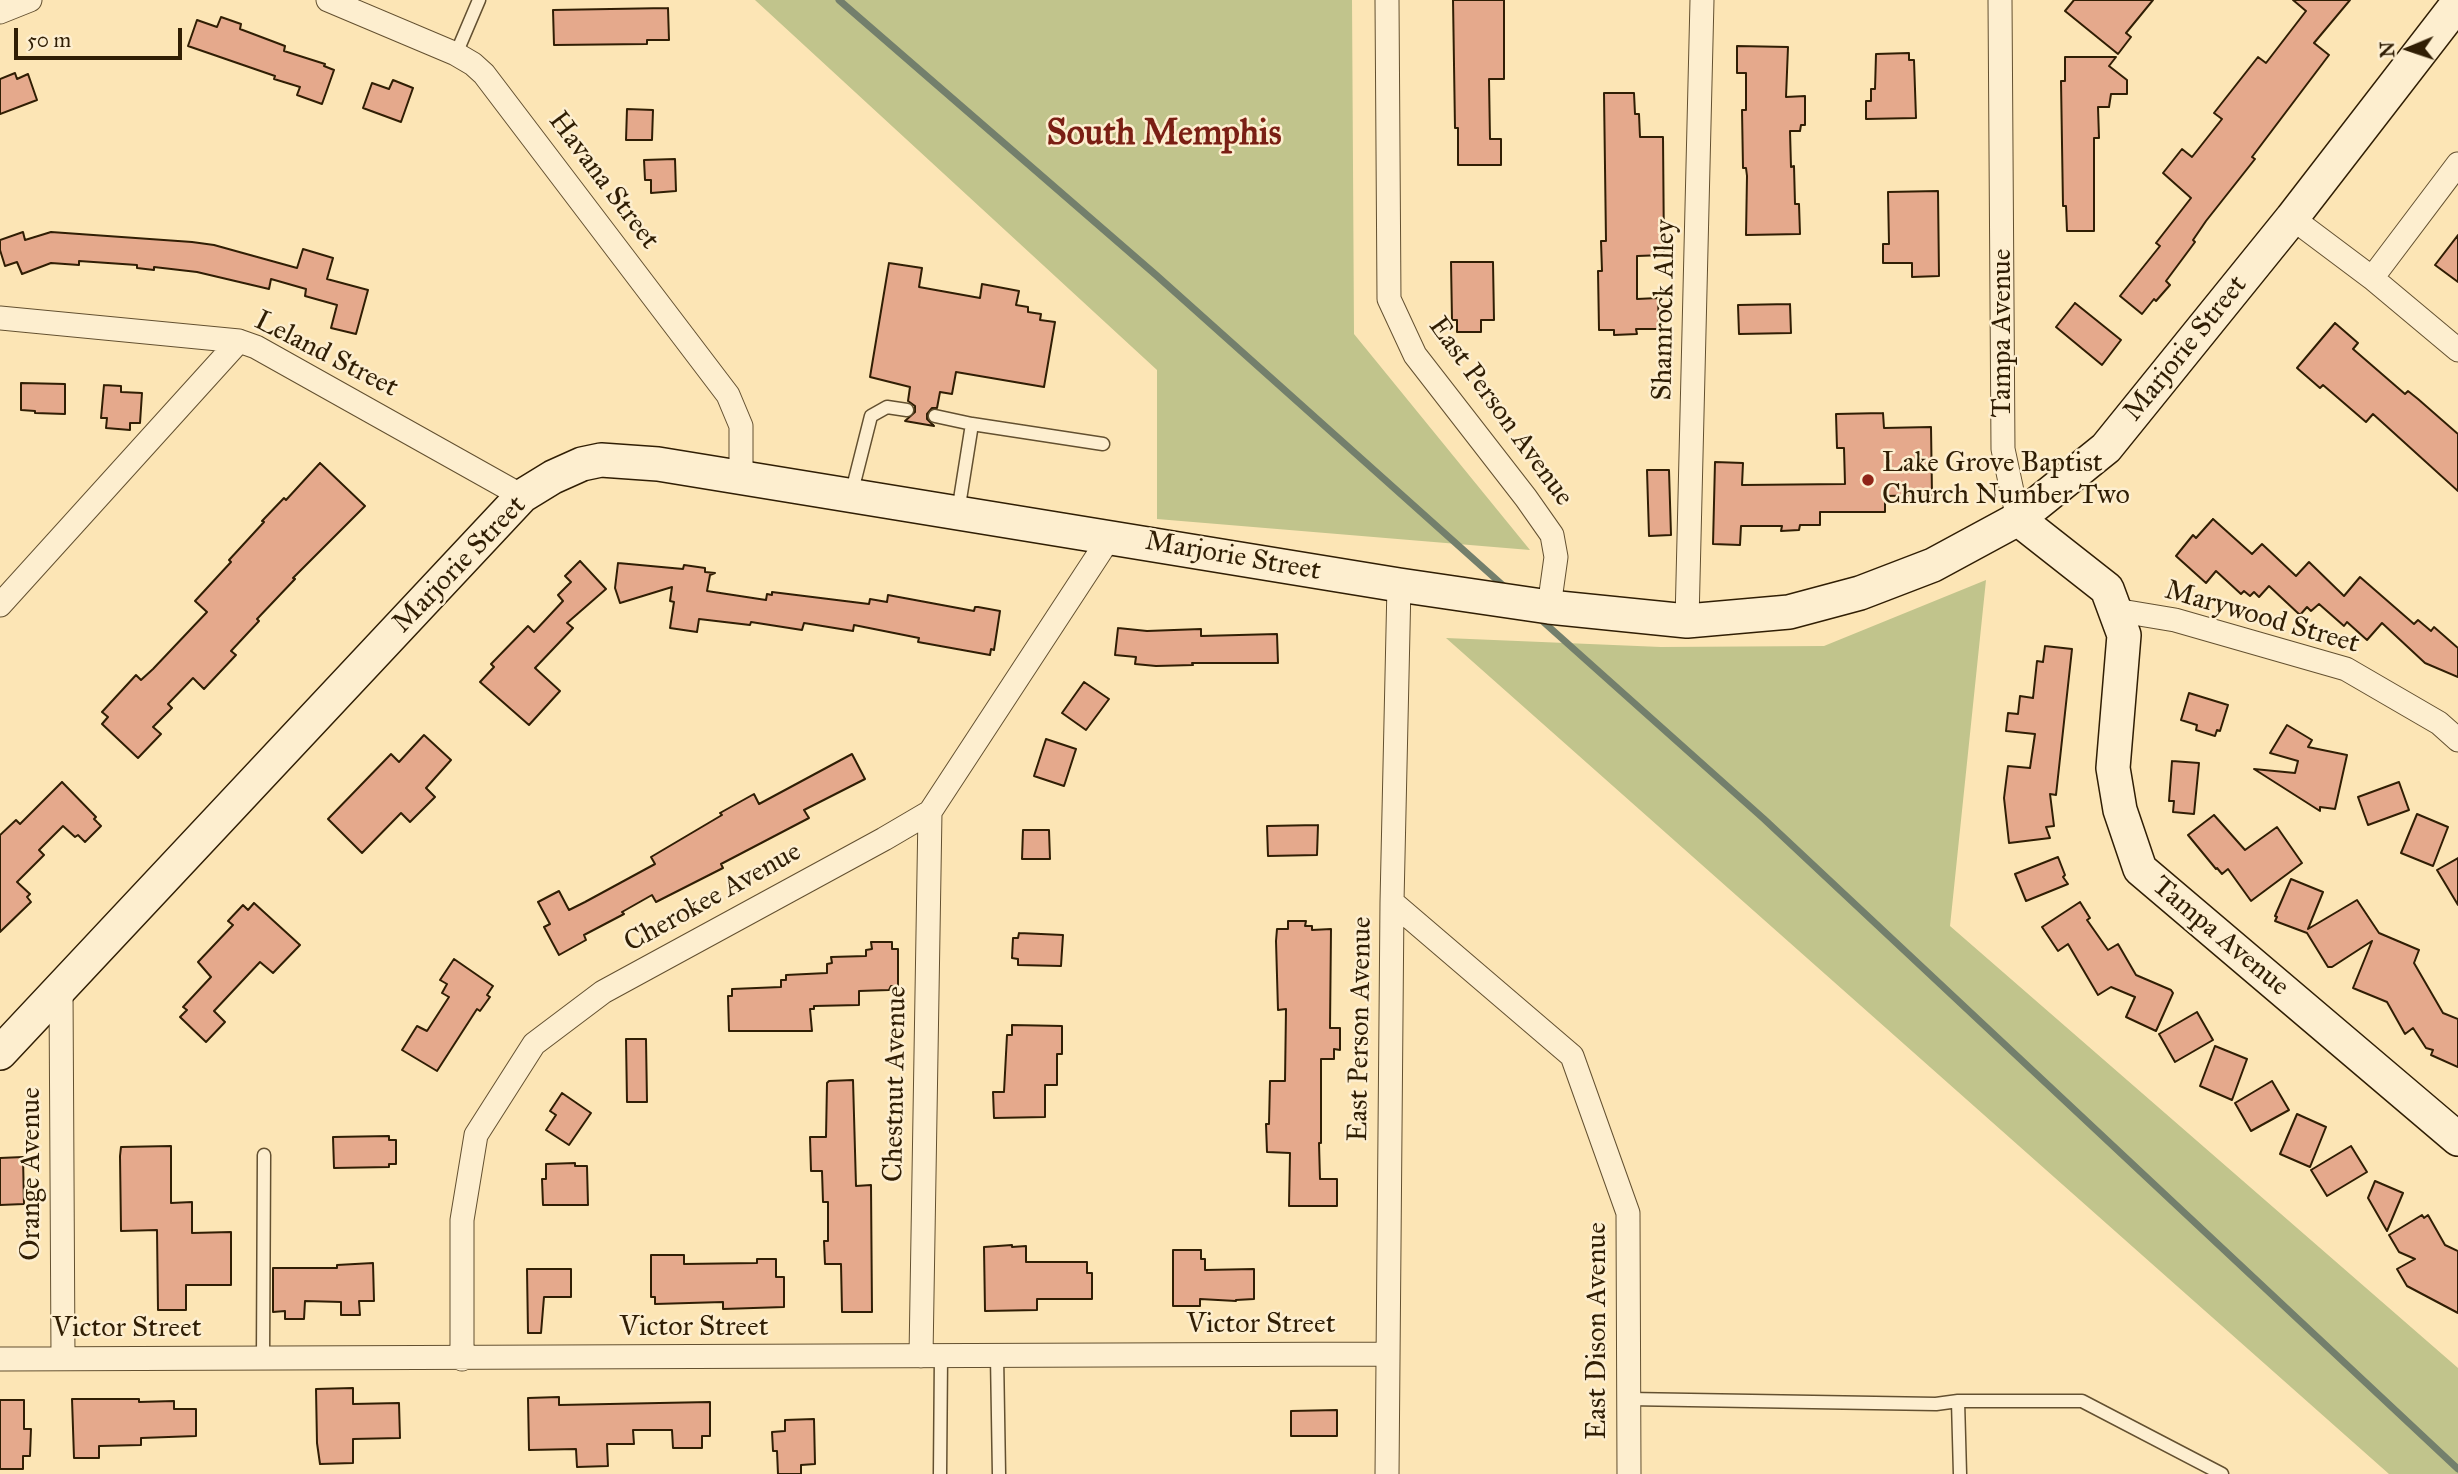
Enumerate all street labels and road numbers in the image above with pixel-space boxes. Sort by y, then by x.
street label: Havana Street [540,106,666,256]
street label: Shamrock Alley [1647,219,1683,401]
street label: Tampa Avenue [1986,249,2020,417]
street label: Marjorie Street [2117,269,2255,429]
street label: Leland Street [249,304,403,406]
street label: East Person Avenue [1420,311,1580,513]
street label: Marjorie Street [386,489,534,641]
street label: Marjorie Street [1143,525,1323,589]
street label: Marywood Street [2161,574,2363,662]
street label: Cherokee Avenue [619,836,807,960]
street label: Tampa Avenue [2145,870,2295,1004]
street label: East Person Avenue [1342,916,1380,1142]
street label: Chestnut Avenue [877,986,915,1182]
street label: Orange Avenue [15,1087,49,1261]
street label: East Dison Avenue [1581,1222,1615,1440]
street label: Victor Street [1186,1308,1336,1342]
street label: Victor Street [619,1311,769,1345]
street label: Victor Street [52,1312,202,1346]

